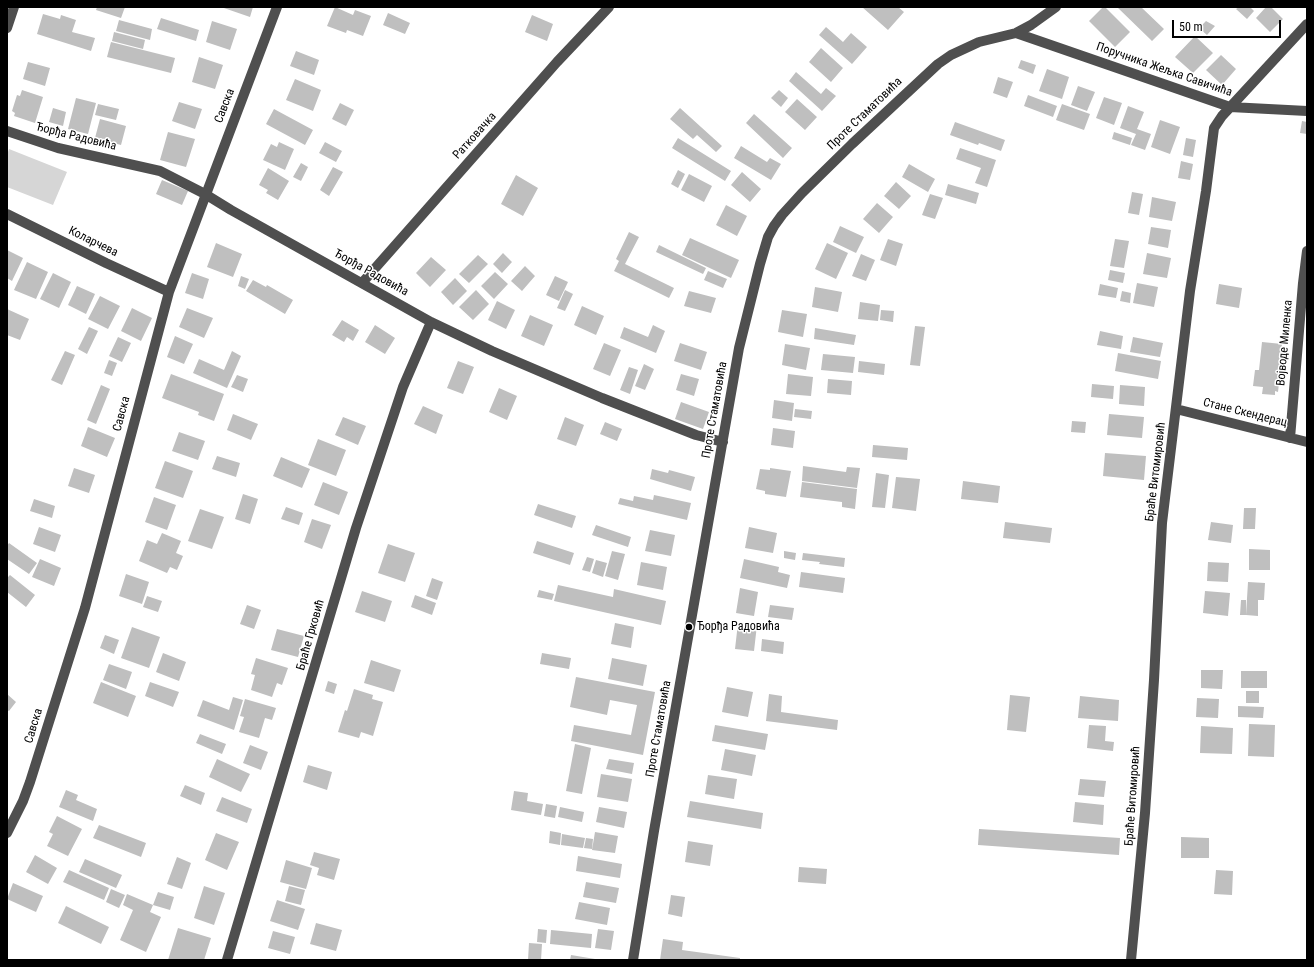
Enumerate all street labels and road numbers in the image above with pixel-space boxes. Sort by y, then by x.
street label: Поручника Жељка Савичића [1094,40,1234,100]
street label: Проте Стаматовића [825,75,905,153]
street label: Савска [212,87,238,125]
street label: Ратковачка [450,110,500,162]
street label: Ђорђа Радовића [34,120,118,154]
street label: Коларчева [66,224,120,260]
street label: Ђорђа Радовића [331,247,411,299]
street label: Војводе Миленка [1274,299,1296,387]
street label: Проте Стаматовића [699,360,731,460]
street label: Савска [110,395,134,433]
street label: Стане Скендерац [1201,396,1289,430]
street label: Браће Витомировић [1143,421,1169,523]
street label: Браће Грковић [294,598,328,672]
street label: Проте Стаматовића [643,679,675,779]
street label: Савска [22,707,46,745]
street label: Браће Витомировић [1122,746,1144,846]

